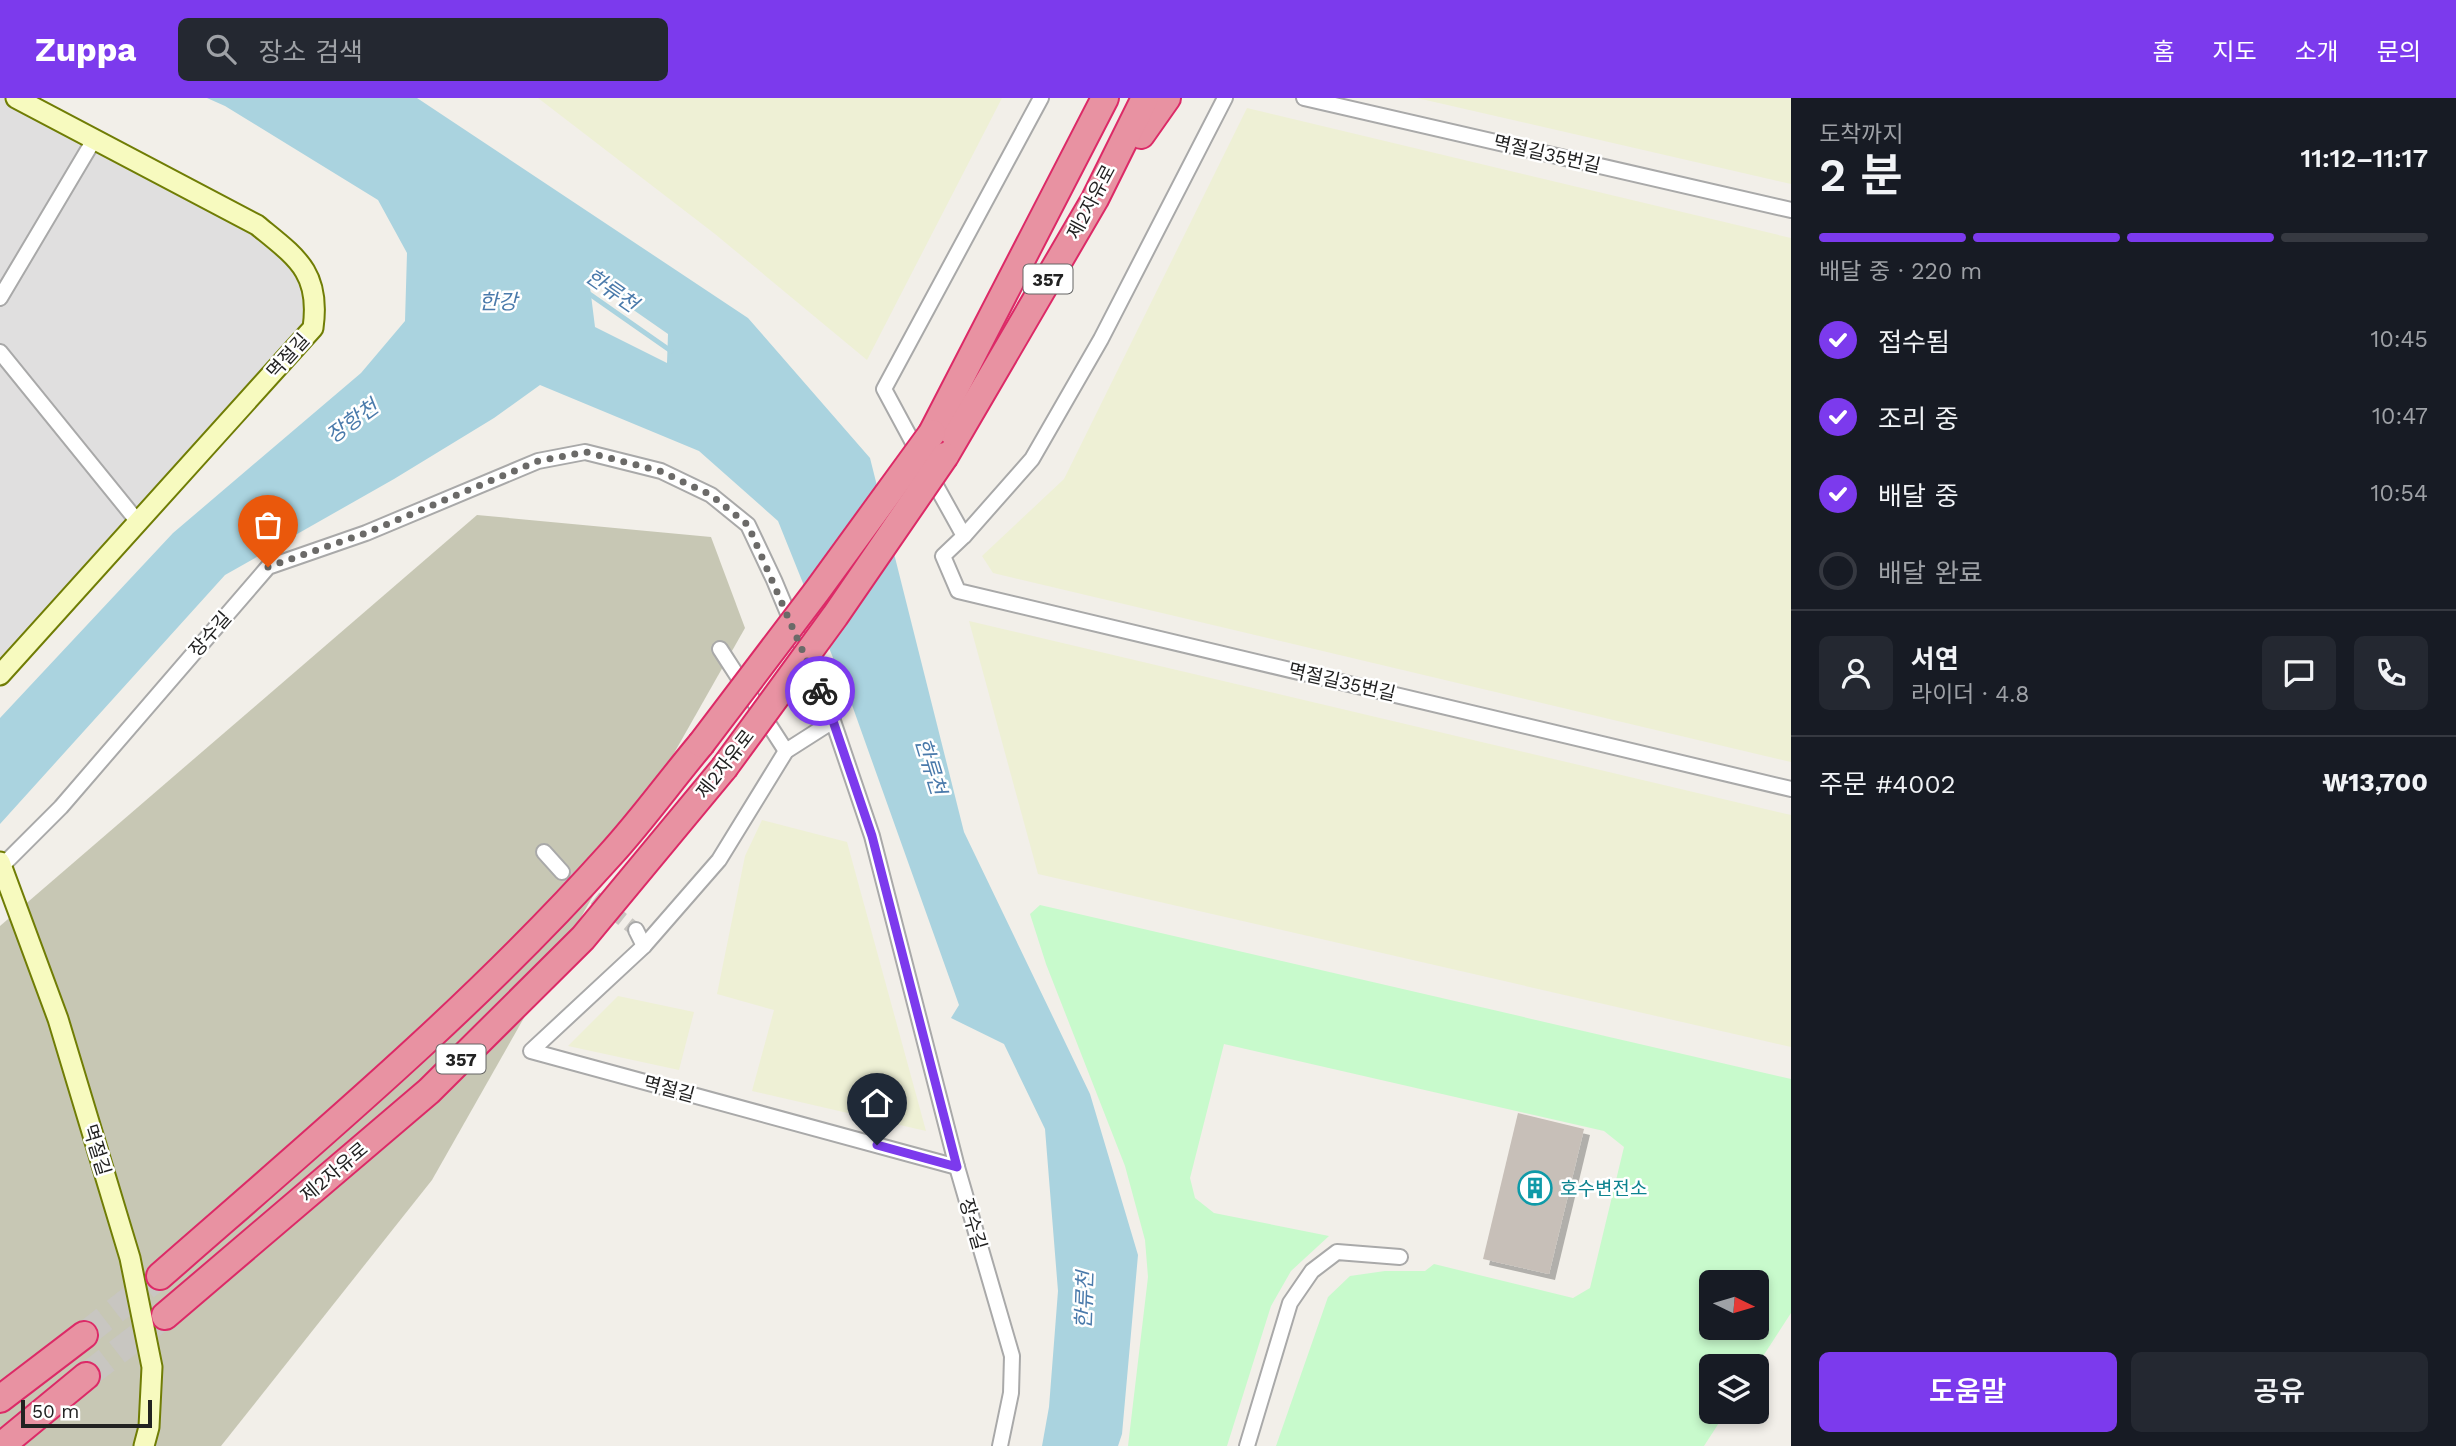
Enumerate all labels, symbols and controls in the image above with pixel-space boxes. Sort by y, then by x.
search box [178,18,668,81]
text: Zuppa [35,30,136,69]
icon: search [202,30,240,68]
text: 장소 검색 [258,37,363,67]
text: 홈 [2152,38,2174,66]
text: 지도 [2212,38,2257,66]
text: 소개 [2295,38,2339,66]
text: 문의 [2377,38,2421,66]
text: 도착까지 [1819,121,1904,148]
street label: 멱절길35번길 [1491,130,1603,178]
text: 11:12–11:17 [2300,143,2428,173]
text: 2 분 [1819,148,1903,202]
street label: 제2자유로 [1062,161,1120,243]
text: 배달 중 · 220 m [1819,258,1982,285]
water label: 한류천 [581,263,645,318]
road number: 357 [1024,264,1072,294]
water label: 한강 [479,289,520,314]
icon: check [1819,321,1857,359]
text: 10:45 [2370,326,2428,353]
text: 접수됨 [1878,327,1950,357]
street label: 멱절길 [262,329,314,383]
water label: 장항천 [321,392,385,448]
icon: check [1819,398,1857,436]
text: 10:47 [2372,403,2428,430]
text: 조리 중 [1878,404,1959,434]
icon: check [1819,475,1857,513]
text: 10:54 [2370,480,2428,507]
text: 배달 중 [1878,481,1959,511]
pin [238,495,298,567]
icon: bag [249,506,287,544]
text: 배달 완료 [1878,558,1983,588]
street label: 장수길 [184,607,236,661]
button: person [1819,636,1893,710]
button: chat [2262,636,2336,710]
button: phone [2354,636,2428,710]
text: 서연 [1911,644,1959,674]
courier [785,656,855,726]
street label: 멱절길35번길 [1286,658,1398,706]
icon: bike [801,672,839,710]
text: 라이더 · 4.8 [1911,681,2029,708]
street label: 제2자유로 [691,725,759,803]
water label: 한류천 [911,735,952,800]
text: ₩13,700 [2322,767,2428,797]
text: 주문 #4002 [1819,769,1956,799]
road number: 357 [436,1044,486,1074]
street label: 멱절길 [641,1071,697,1107]
pin [847,1073,907,1145]
icon: home [858,1084,896,1122]
street label: 멱절길 [78,1122,116,1178]
street label: 제2자유로 [296,1137,372,1207]
building icon: 호수변전소 [1516,1169,1554,1207]
place label: 호수변전소 [1560,1177,1647,1200]
street label: 장수길 [955,1196,991,1252]
water label: 한류천 [1070,1268,1098,1329]
north arrow [1699,1270,1769,1340]
map controls [1699,1270,1769,1424]
button: 도움말 [1819,1352,2117,1432]
button: 공유 [2131,1352,2428,1432]
button: layers [1699,1354,1769,1424]
scale bar [21,1397,152,1429]
text: 50 m [32,1400,79,1423]

